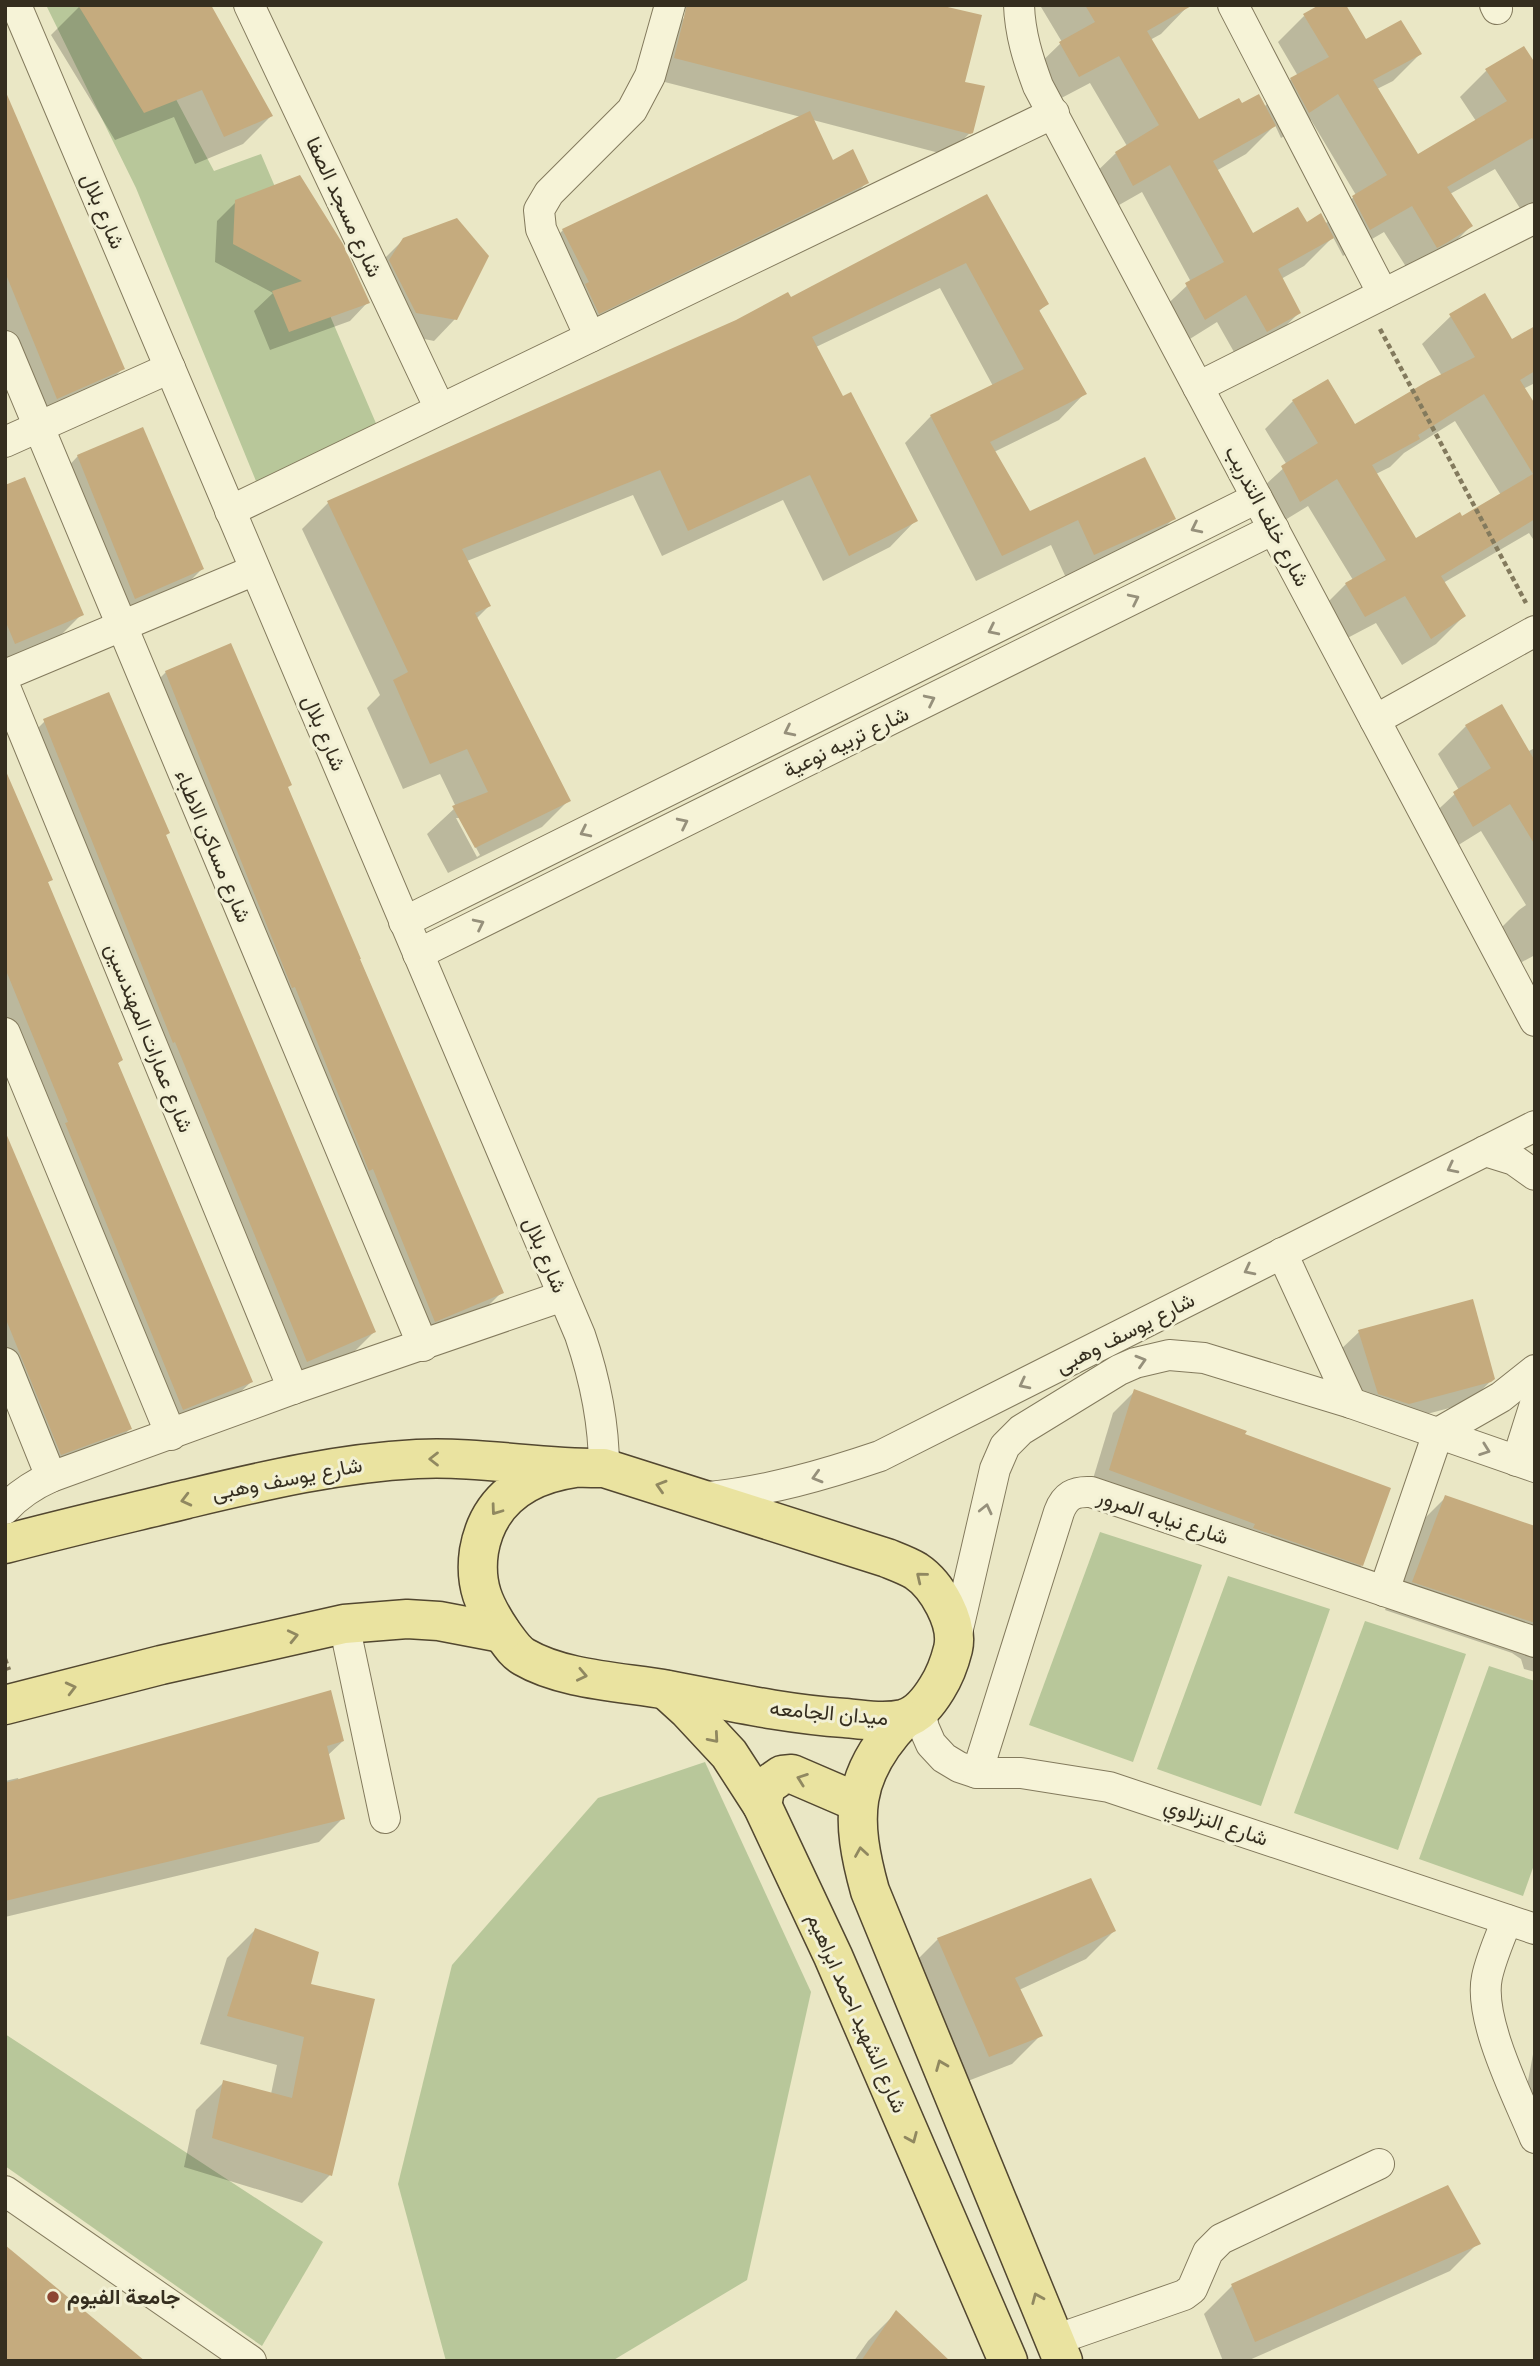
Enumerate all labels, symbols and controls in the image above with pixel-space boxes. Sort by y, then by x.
street label: شارع مسجد الصفا [299,133,387,282]
street label: شارع بلال [75,170,130,253]
street label: شارع خلف التدريب [1218,442,1314,591]
one-way arrow [1191,520,1203,534]
one-way arrow [1127,593,1139,607]
one-way arrow [988,621,1000,635]
street label: شارع بلال [296,692,351,775]
one-way arrow [923,694,935,708]
street label: شارع تربيه نوعية [780,701,913,784]
one-way arrow [784,722,796,736]
street label: شارع مساكن الاطباء [168,766,256,927]
one-way arrow [676,817,688,831]
one-way arrow [580,823,592,837]
one-way arrow [472,918,484,932]
street label: شارع عمارات المهندسين [98,940,198,1137]
one-way arrow [1447,1160,1459,1174]
street label: شارع بلال [517,1214,572,1297]
one-way arrow [1243,1262,1256,1276]
street label: شارع يوسف وهبى [1052,1288,1199,1380]
one-way arrow [1135,1355,1147,1370]
one-way arrow [1019,1376,1031,1390]
one-way arrow [1478,1442,1490,1456]
one-way arrow [428,1451,439,1467]
street label: شارع يوسف وهبى [210,1453,365,1507]
one-way arrow [811,1468,823,1483]
one-way arrow [655,1479,667,1494]
street label: شارع نيابه المرور [1093,1484,1231,1551]
one-way arrow [180,1491,192,1506]
one-way arrow [492,1502,505,1515]
one-way arrow [978,1503,992,1515]
one-way arrow [916,1572,928,1585]
one-way arrow [287,1629,299,1644]
one-way arrow [576,1667,588,1682]
one-way arrow [65,1682,77,1696]
street label: ميدان الجامعه [769,1696,889,1730]
one-way arrow [706,1730,718,1743]
one-way arrow [796,1773,809,1787]
street label: شارع النزلاوي [1159,1793,1271,1856]
one-way arrow [854,1847,869,1858]
street label: شارع الشهيد احمد ابراهيم [800,1909,912,2117]
one-way arrow [936,2059,950,2071]
one-way arrow [904,2131,918,2144]
place label: جامعة الفيوم [67,2285,180,2311]
marker: جامعة الفيوم [45,2289,61,2305]
one-way arrow [1032,2292,1046,2304]

